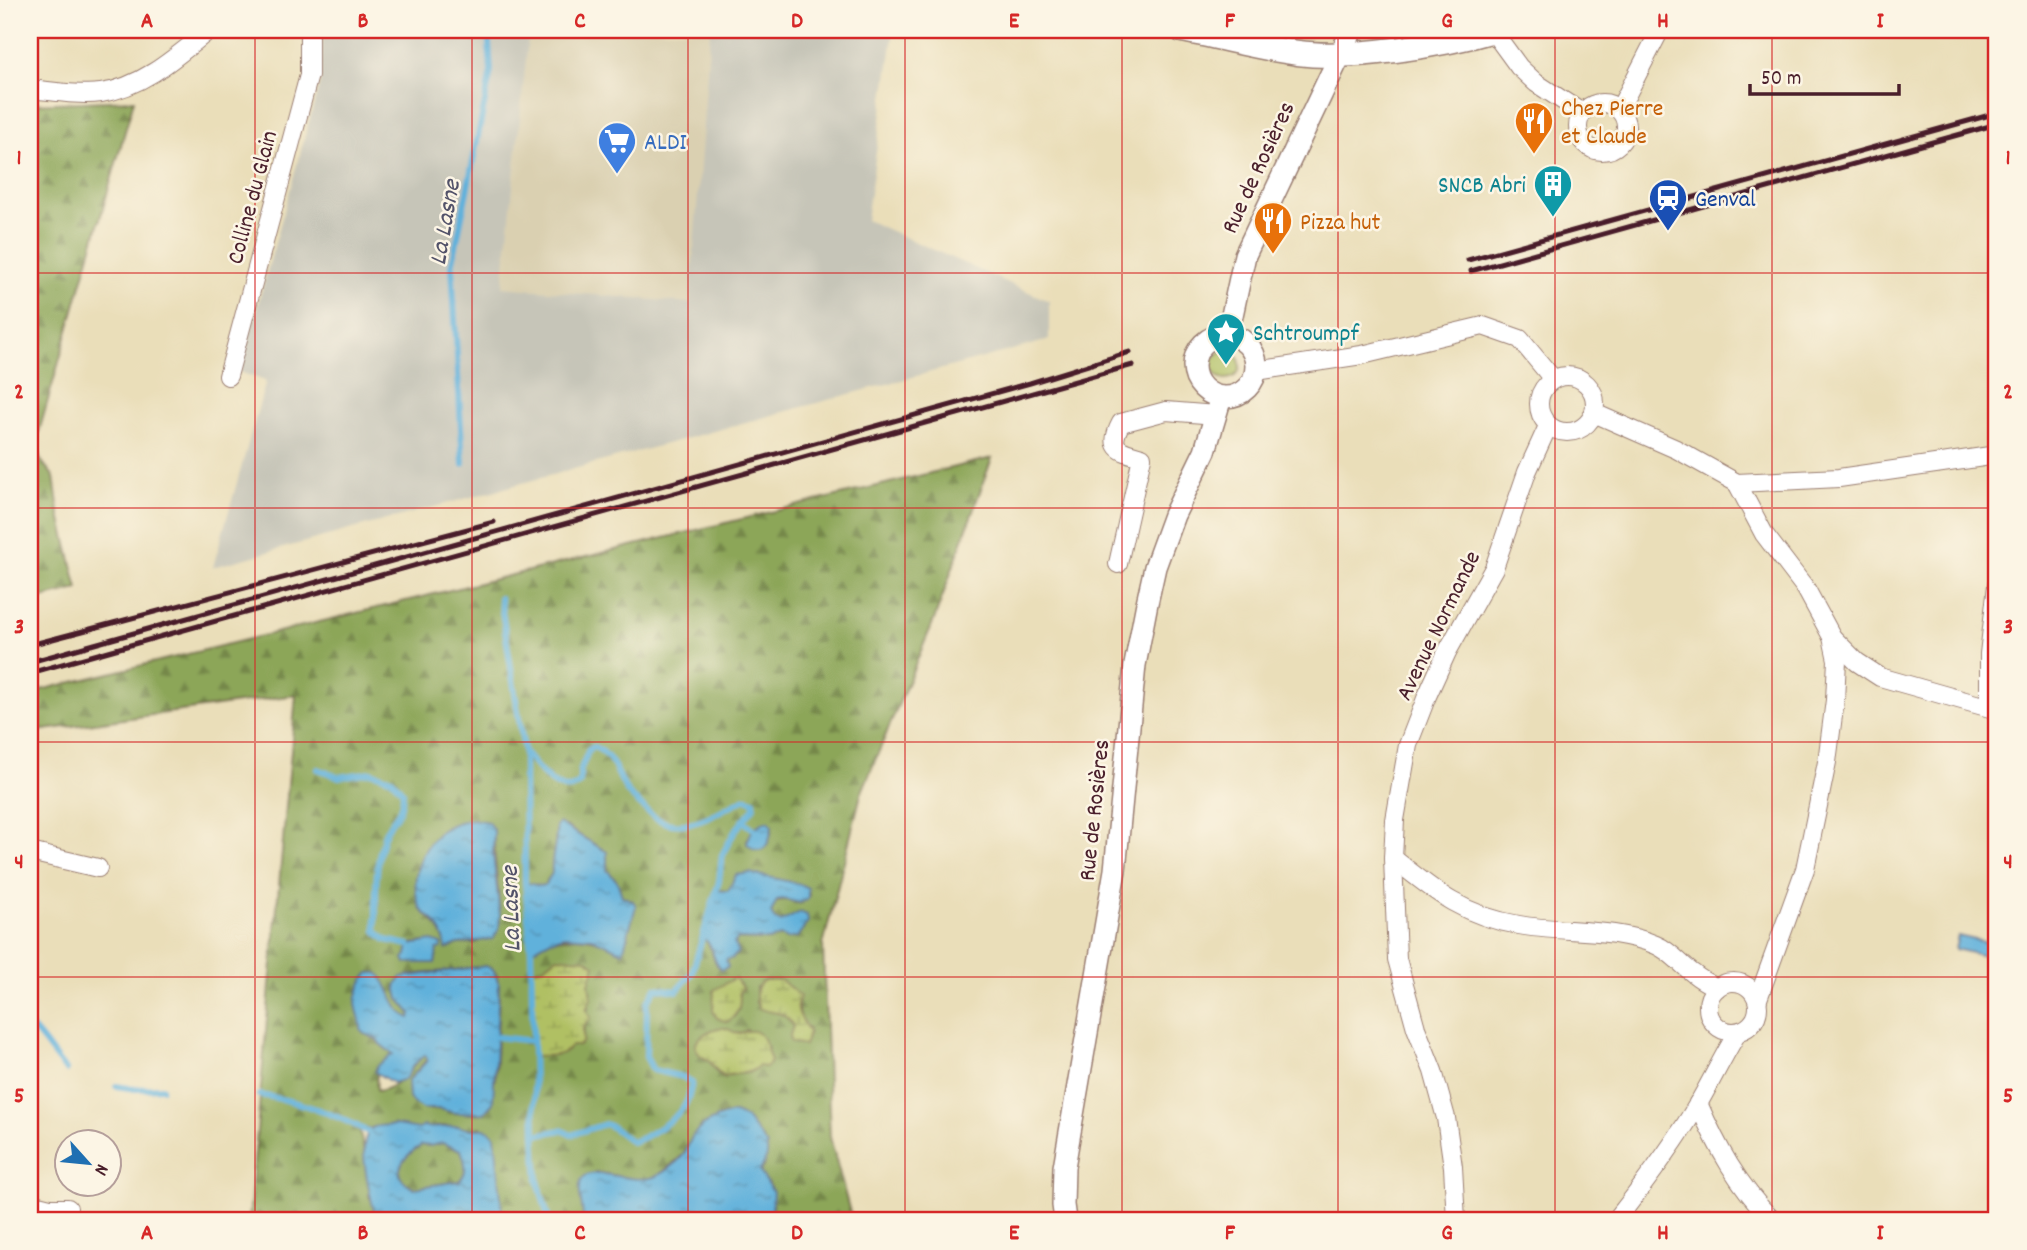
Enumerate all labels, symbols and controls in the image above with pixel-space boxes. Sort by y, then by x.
text: A [141,6,153,39]
text: B [358,6,369,39]
text: C [574,6,586,39]
text: D [791,6,803,39]
text: E [1009,6,1020,39]
text: F [1225,6,1236,39]
text: G [1441,6,1453,39]
text: H [1657,6,1669,39]
text: I [1876,6,1884,39]
scale bar [1750,52,1899,96]
text: 50 m [1761,65,1801,95]
place label: Chez Pierre et Claude [1561,93,1663,155]
street label: Rue de Rosières [1214,97,1305,240]
restaurant icon: Chez Pierre et Claude [1513,100,1555,155]
supermarket icon: ALDI [596,120,638,175]
street label: Colline du Glain [220,127,288,268]
place label: ALDI [644,127,687,161]
text: 1 [16,143,22,176]
text: 1 [2005,143,2011,176]
building icon: SNCB Abri [1532,163,1574,218]
place label: SNCB Abri [1438,170,1526,204]
water label: La Lasne [421,176,472,268]
station icon: Genval [1647,177,1689,232]
place label: Genval [1695,184,1756,218]
restaurant icon: Pizza hut [1252,200,1294,255]
place label: Pizza hut [1300,207,1381,241]
place icon: Schtroumpf [1205,311,1247,366]
place label: Schtroumpf [1253,318,1360,352]
text: 2 [14,377,24,410]
text: 2 [2003,377,2013,410]
street label: Avenue Normande [1389,545,1491,707]
text: 3 [14,612,24,645]
text: 3 [2003,612,2013,645]
street label: Rue de Rosières [1072,738,1120,883]
text: 4 [14,847,24,880]
text: 4 [2003,847,2013,880]
water label: La Lasne [492,864,532,953]
text: 5 [14,1081,24,1114]
text: 5 [2003,1081,2013,1114]
north arrow [52,1128,122,1198]
text: N [86,1159,114,1179]
text: A [141,1218,153,1250]
text: B [358,1218,369,1250]
text: C [574,1218,586,1250]
text: D [791,1218,803,1250]
text: E [1009,1218,1020,1250]
text: F [1225,1218,1236,1250]
text: G [1441,1218,1453,1250]
text: H [1657,1218,1669,1250]
text: I [1876,1218,1884,1250]

